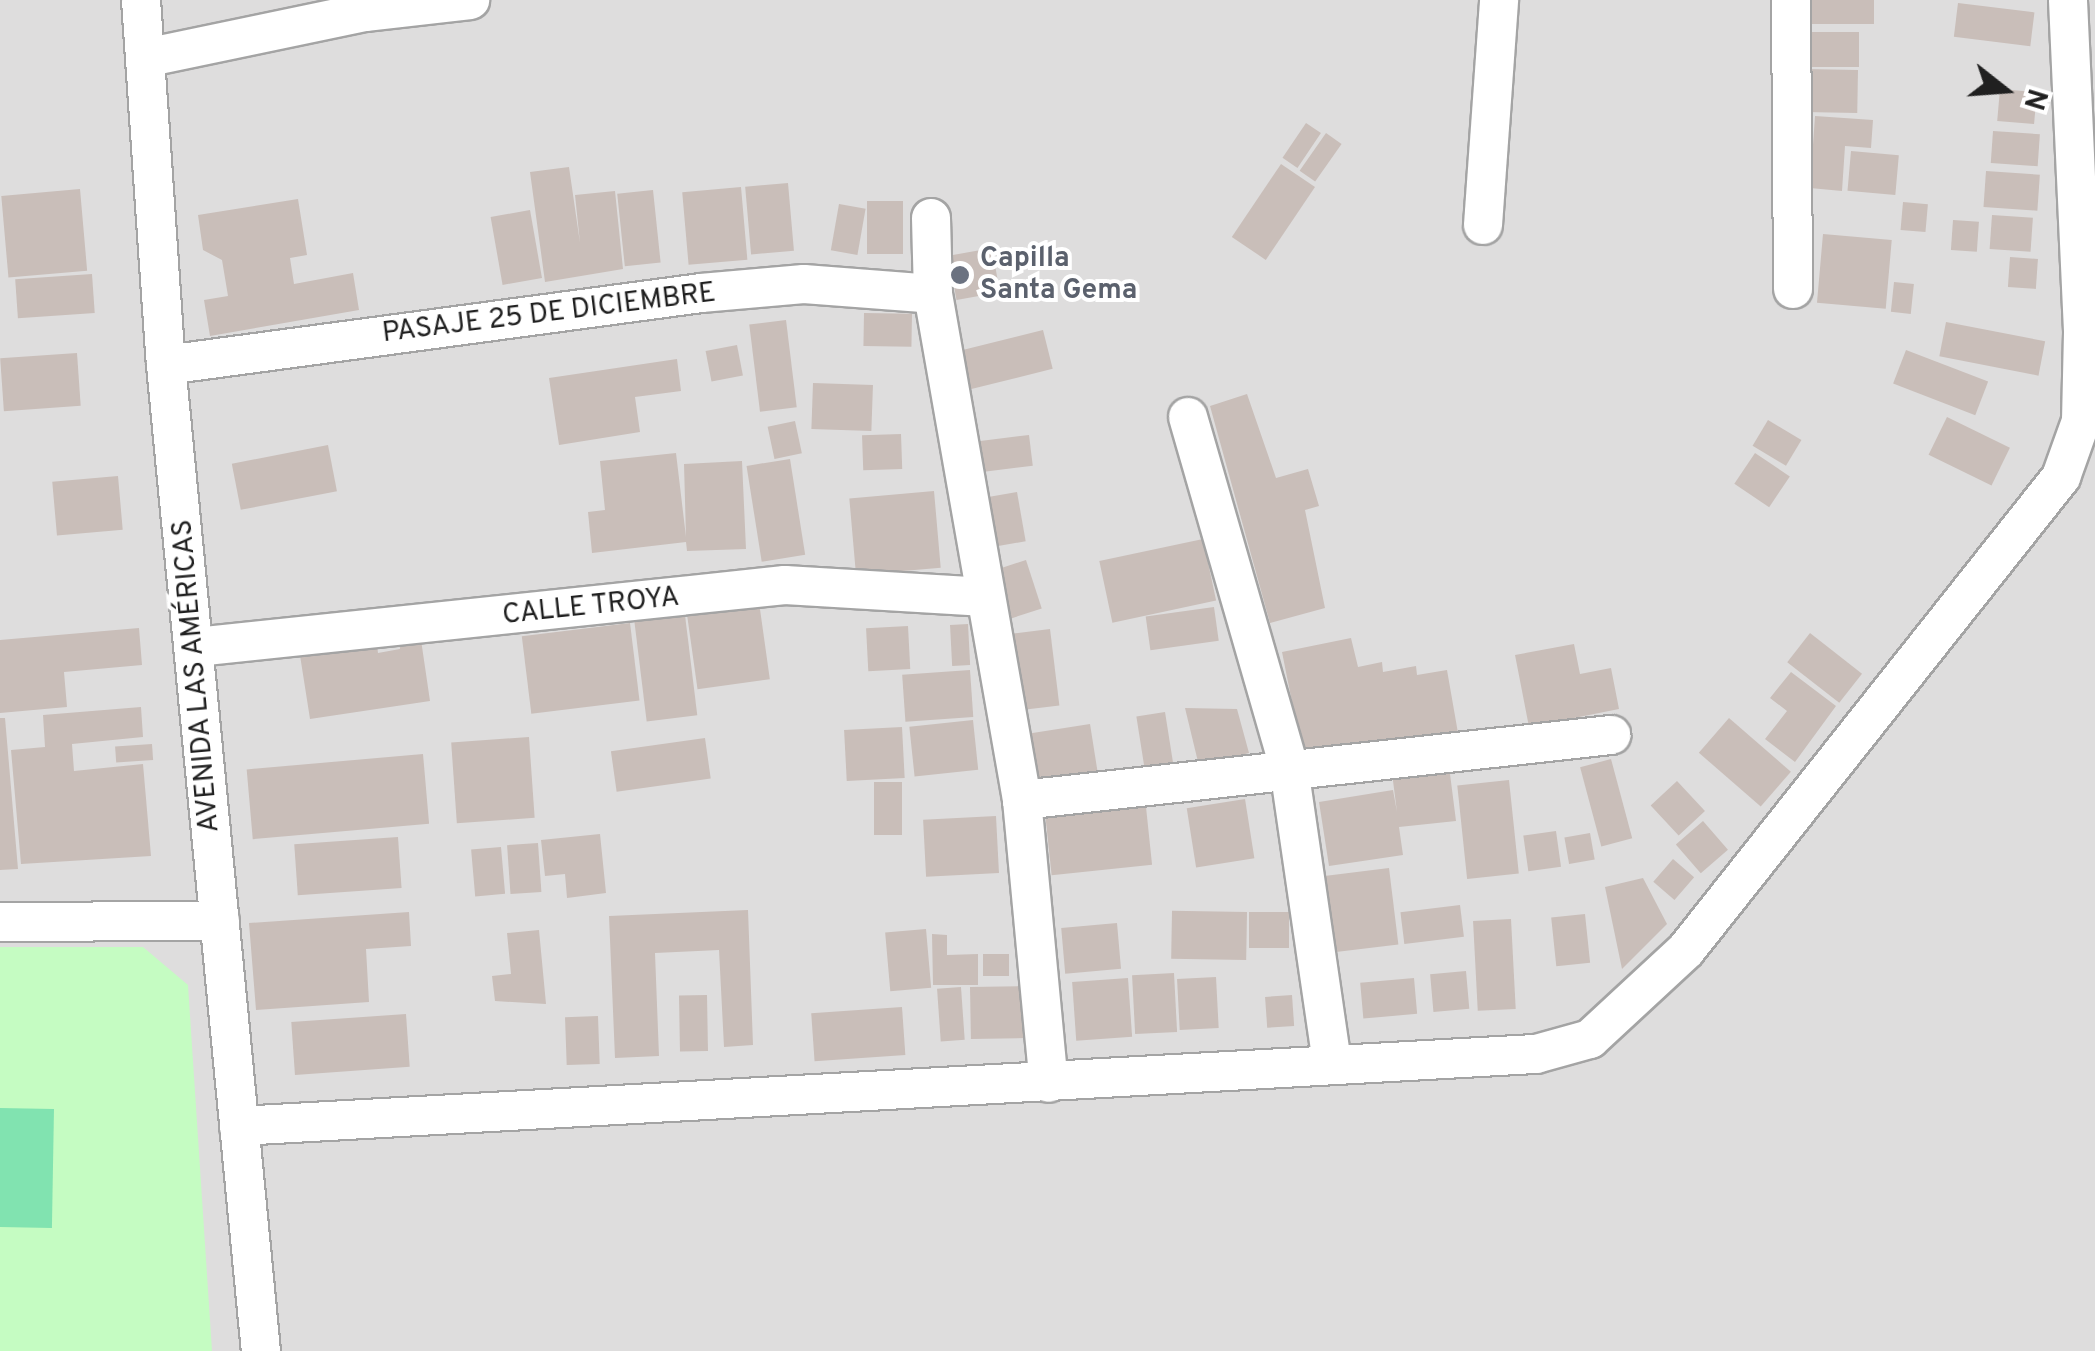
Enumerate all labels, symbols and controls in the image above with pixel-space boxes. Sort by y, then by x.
north arrow [1955,40,2055,140]
text: N [2014,84,2054,114]
place label: Capilla Santa Gema [980,242,1137,308]
marker: Capilla Santa Gema [949,264,971,286]
street label: PASAJE 25 DE DICIEMBRE [380,277,718,351]
street label: AVENIDA LAS AMÉRICAS [166,517,228,835]
street label: CALLE TROYA [500,581,682,633]

